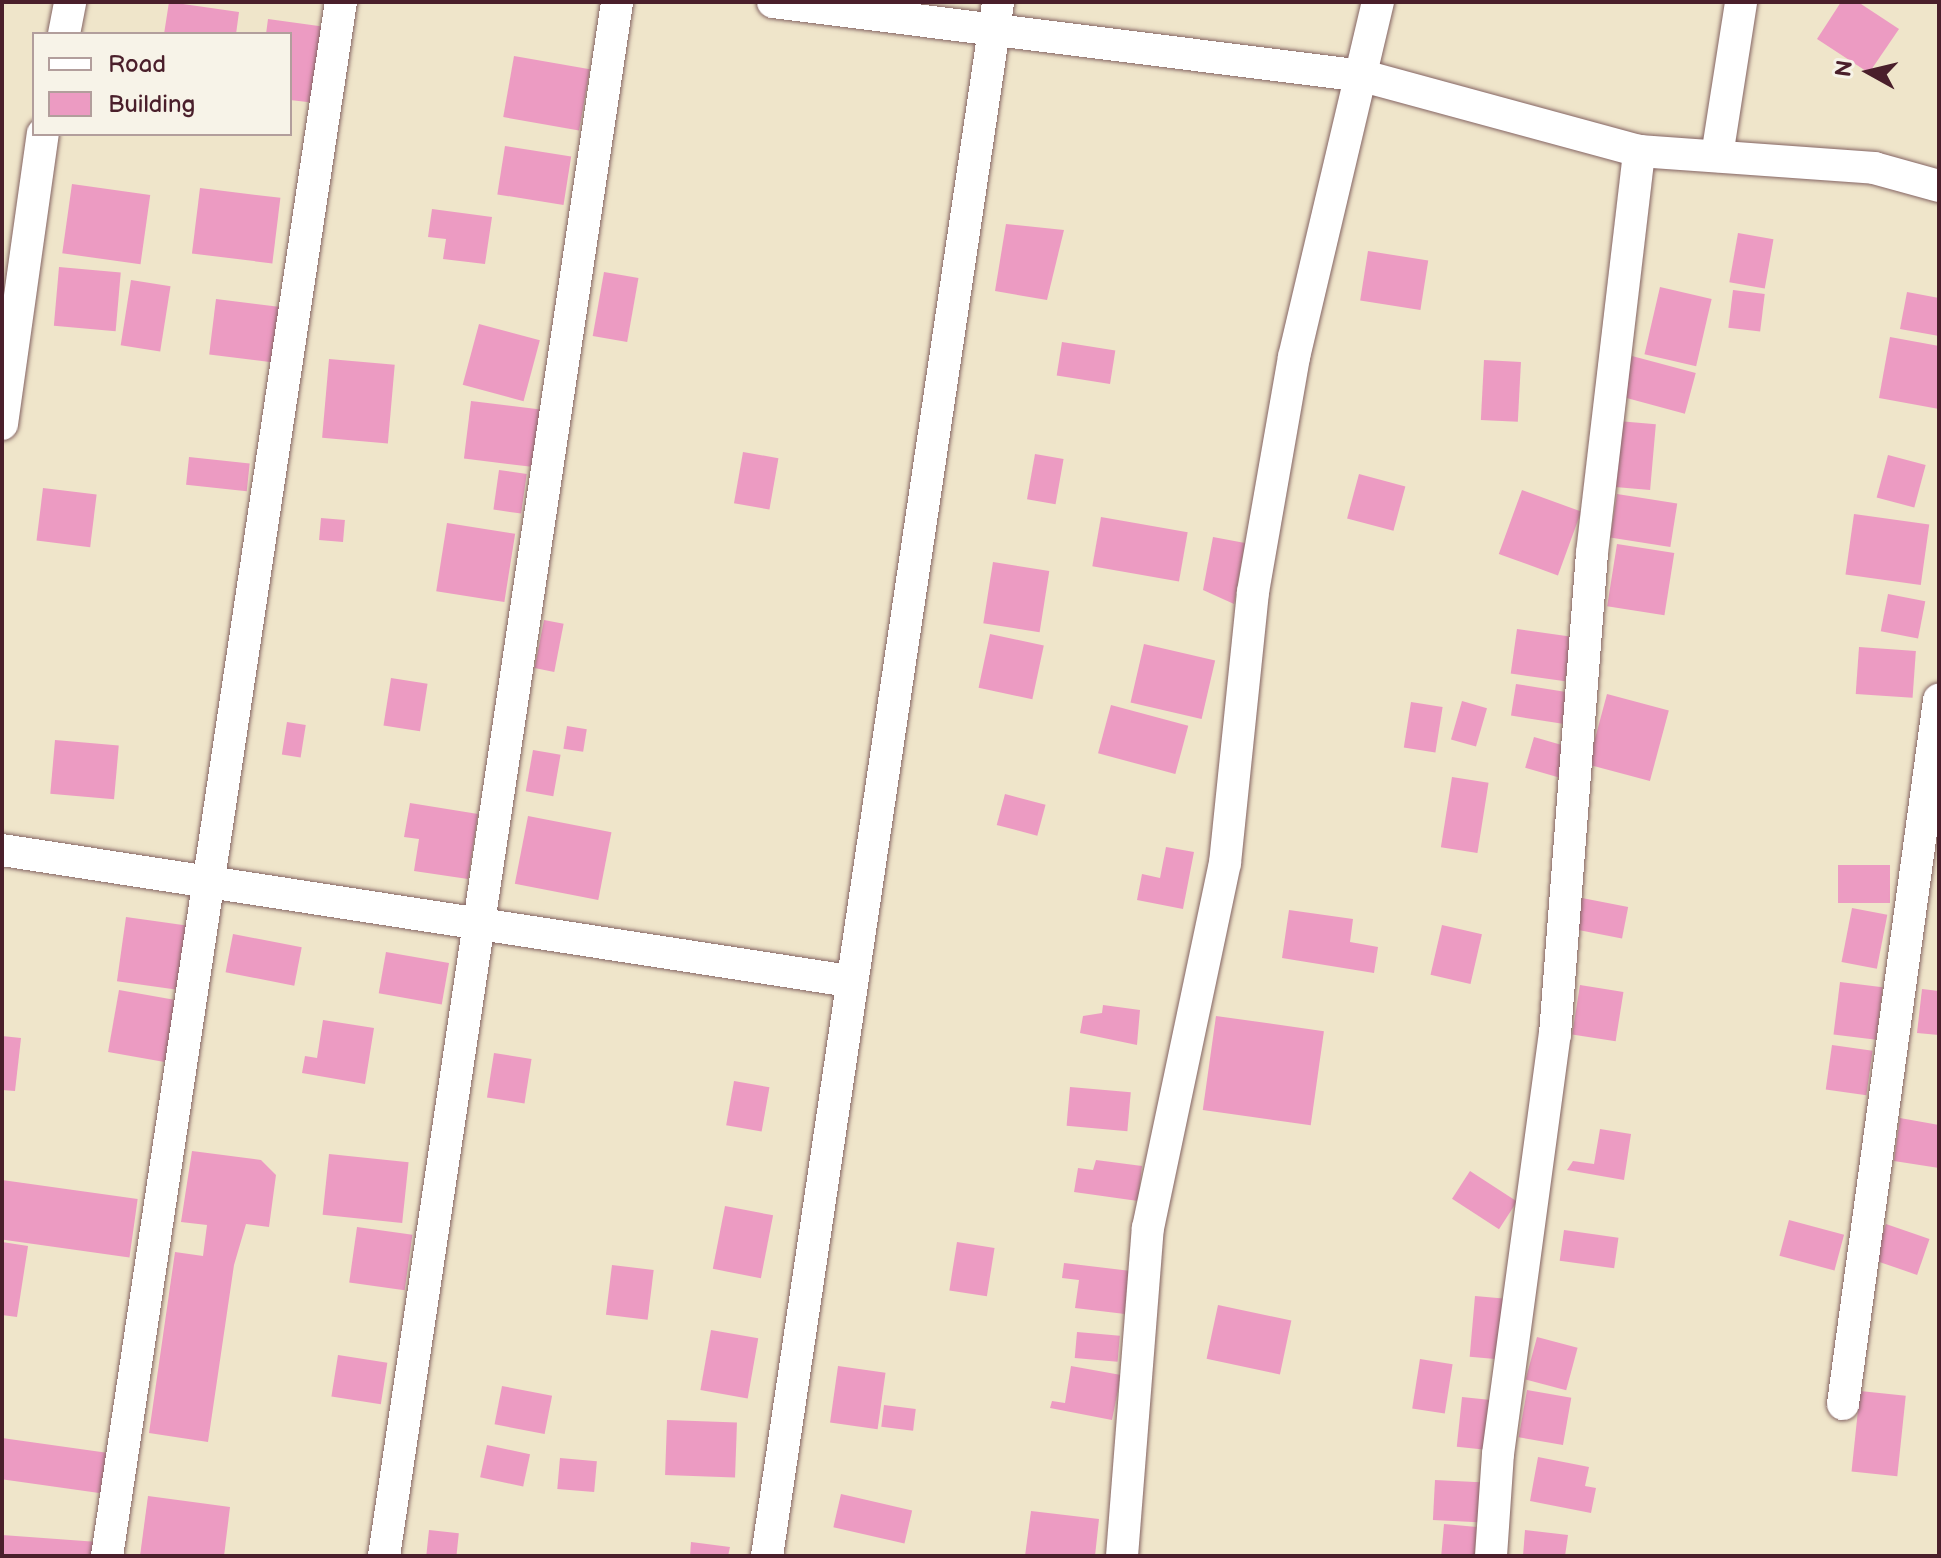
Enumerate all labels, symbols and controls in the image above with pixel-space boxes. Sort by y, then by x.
legend [32,32,292,136]
north arrow [1829,32,1909,112]
text: Road [108,50,166,79]
text: N [1830,59,1859,79]
text: Building [108,90,195,119]

